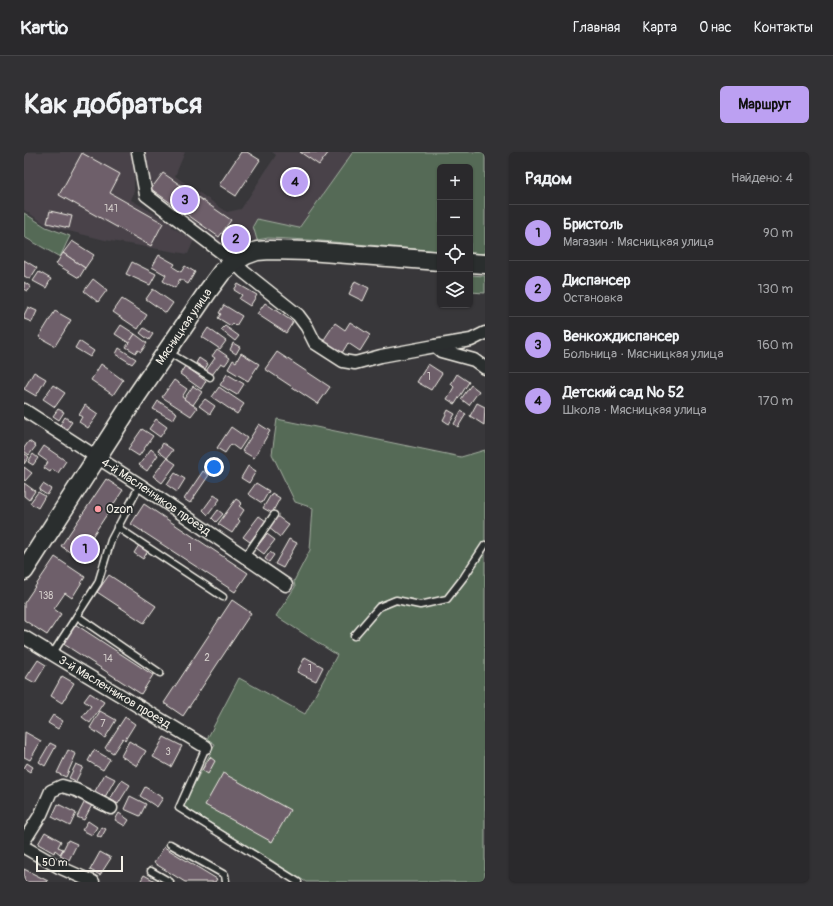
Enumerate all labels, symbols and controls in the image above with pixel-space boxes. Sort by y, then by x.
text: Kartio [20,16,68,40]
text: Главная [573,19,620,36]
text: Карта [642,19,677,36]
text: О нас [699,19,732,36]
text: Контакты [754,19,813,36]
button: Маршрут [720,86,809,123]
text: Как добраться [24,87,202,122]
map controls [437,164,473,308]
button: + [437,164,473,200]
pin: 4 [282,167,308,197]
text: Рядом [525,168,572,189]
text: Найдено: 4 [731,170,793,186]
pin: 3 [172,185,198,215]
button: − [437,200,473,236]
house number: 141 [104,203,118,215]
text: Бристоль [563,215,623,234]
pin: 2 [223,224,249,254]
text: 1 [535,225,541,241]
text: 90 m [763,225,793,241]
text: Магазин · Мясницкая улица [563,234,714,250]
button: locate [437,236,473,272]
text: Диспансер [563,271,631,290]
button: layers [437,272,473,308]
text: 2 [534,281,542,297]
text: 130 m [757,281,793,297]
street label: Мясницкая улица [152,285,215,368]
text: Остановка [563,290,623,306]
text: Венкождиспансер [563,327,679,346]
text: 3 [534,337,542,353]
text: 160 m [757,337,793,353]
text: Больница · Мясницкая улица [563,346,723,362]
house number: 1 [427,371,431,383]
text: Детский сад № 52 [563,383,684,402]
text: 4 [534,393,542,409]
text: 170 m [758,393,793,409]
text: Школа · Мясницкая улица [563,402,707,418]
street label: 4-й Масленников проезд [99,455,214,539]
your location [204,457,224,477]
place label: Ozon [106,502,133,517]
marker: Ozon [93,504,103,514]
pin: 1 [72,534,98,564]
house number: 1 [188,542,192,554]
house number: 138 [39,590,53,602]
street label: 3-й Масленников проезд [56,652,174,732]
house number: 2 [204,652,210,664]
house number: 14 [103,653,113,665]
house number: 1 [308,663,312,675]
house number: 7 [100,718,106,730]
house number: 3 [165,746,171,758]
scale bar [36,854,123,873]
text: 50 m [42,856,68,869]

